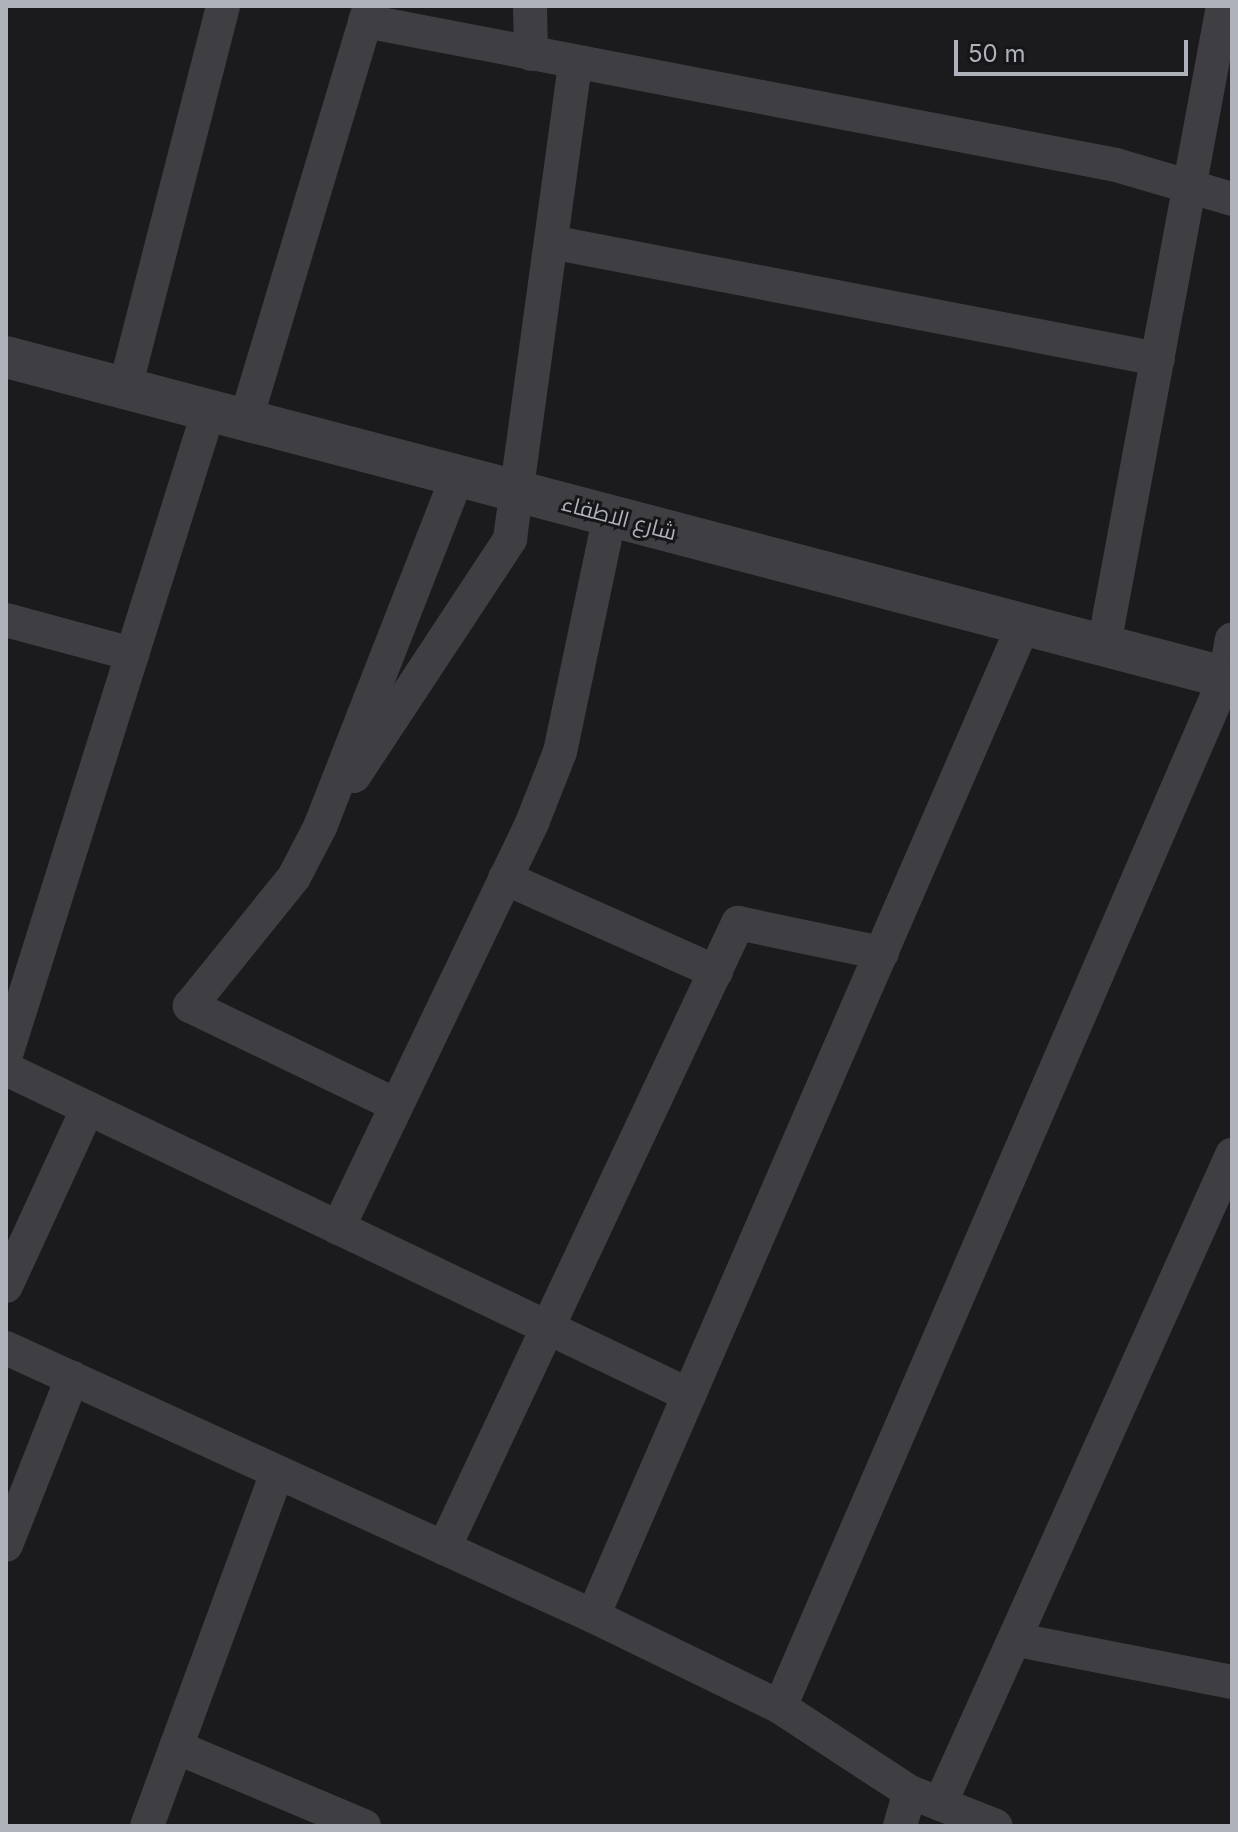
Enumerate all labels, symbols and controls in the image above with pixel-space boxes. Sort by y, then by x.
scale bar [958,24,1192,74]
text: 50 m [968,39,1026,68]
street label: شارع الاطفاء [559,490,679,546]

